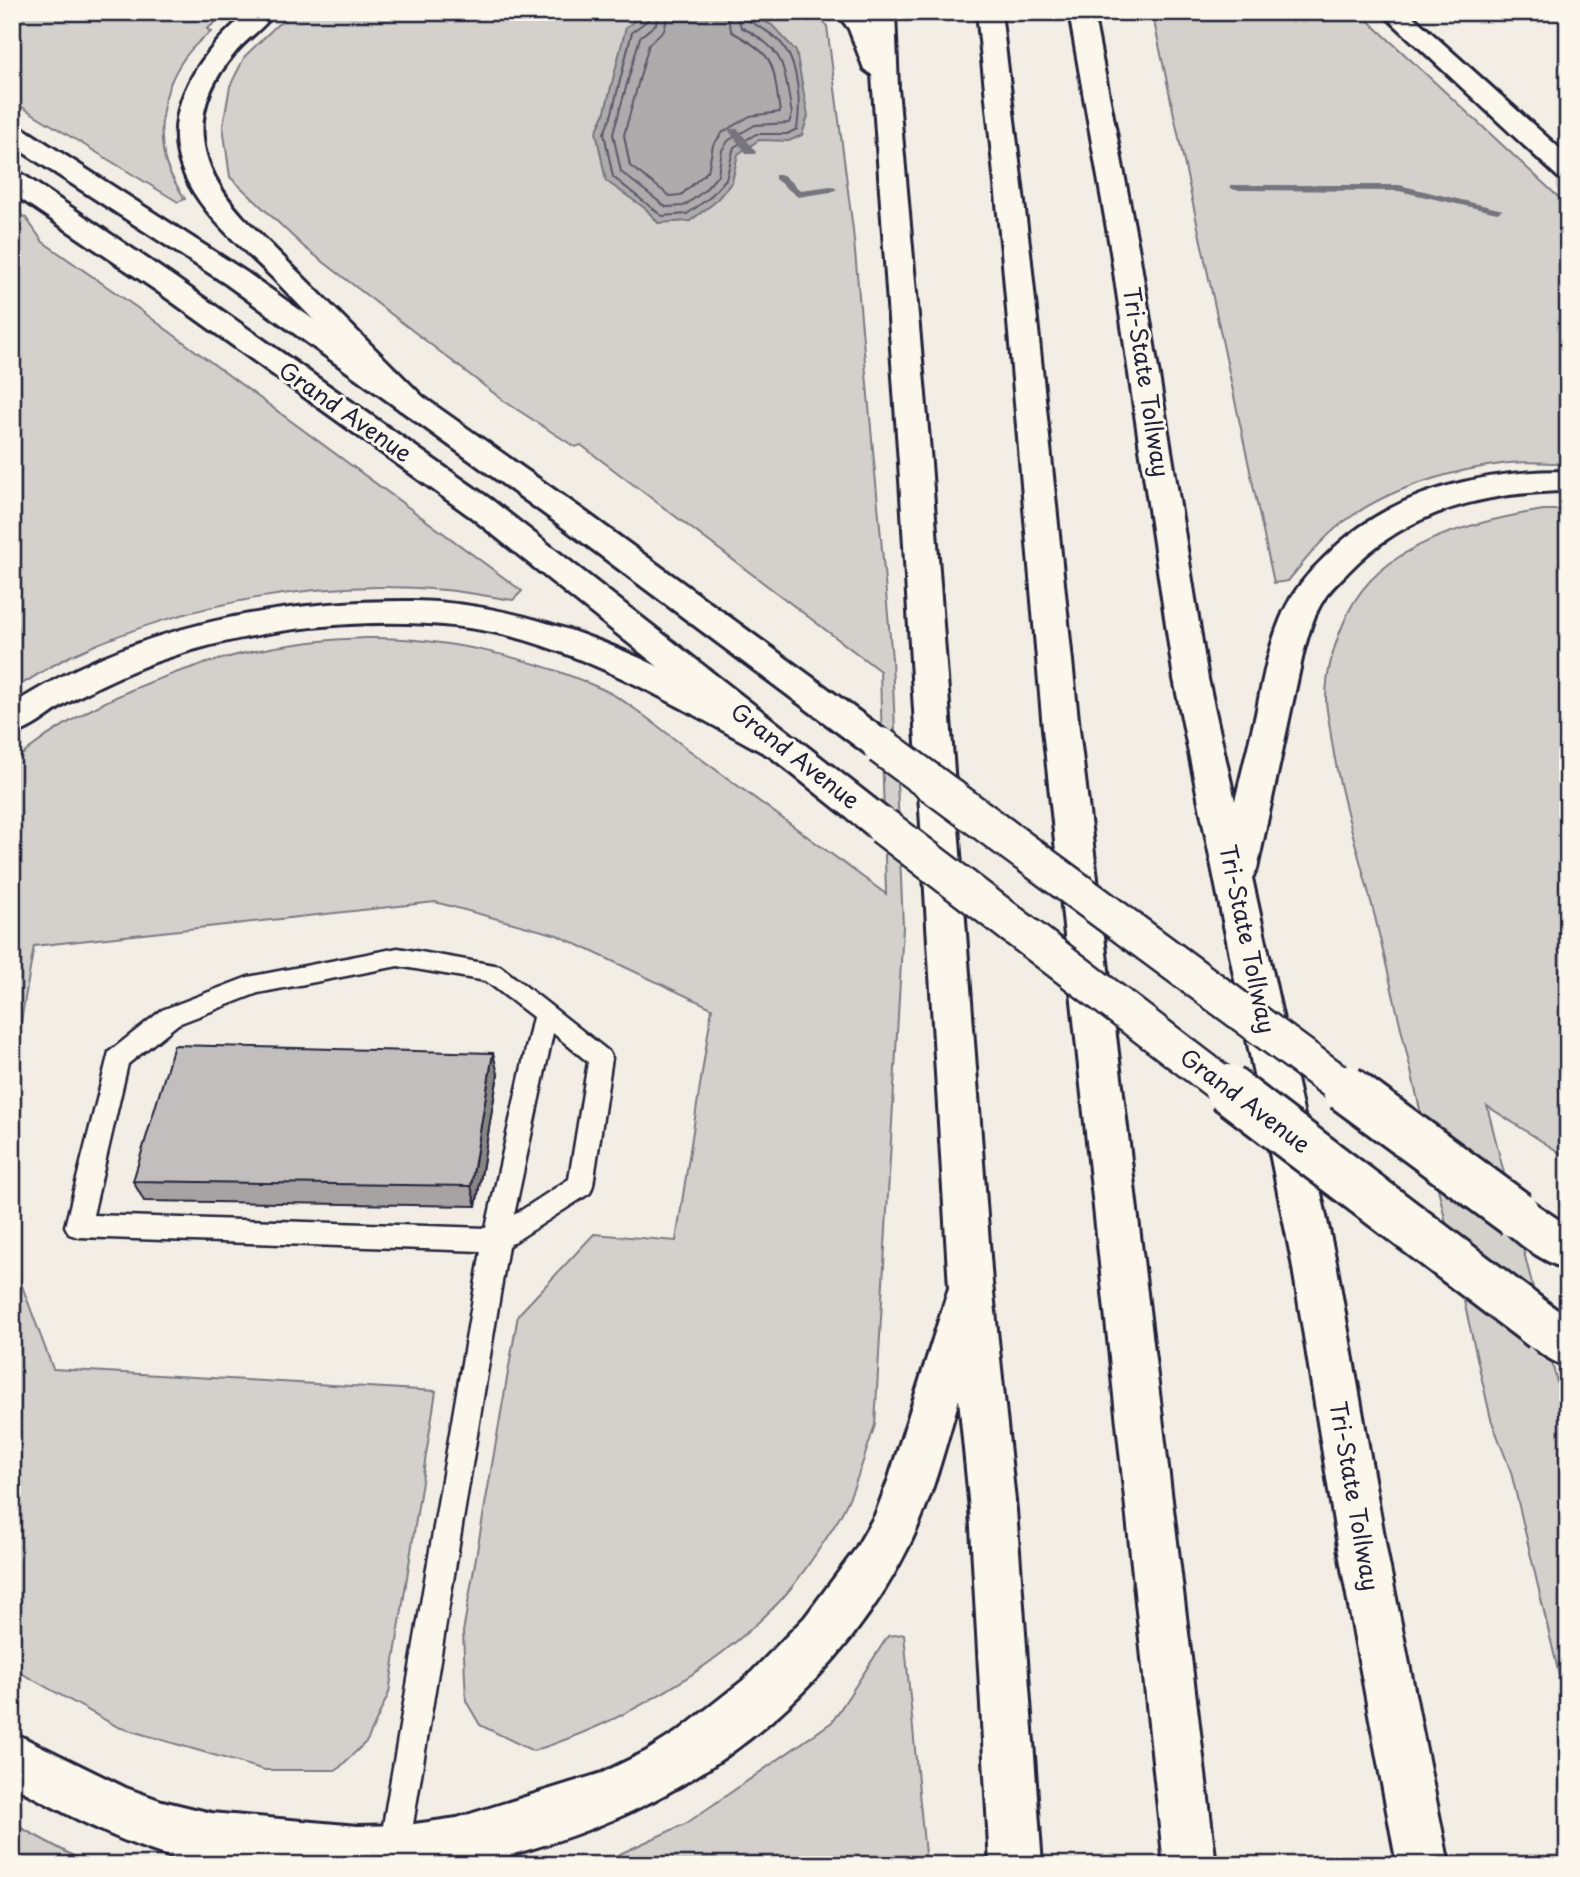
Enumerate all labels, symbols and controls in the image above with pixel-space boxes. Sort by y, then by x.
street label: Tri-State Tollway [1115,284,1180,479]
street label: Grand Avenue [272,352,420,470]
street label: Grand Avenue [724,693,868,817]
street label: Tri-State Tollway [1211,841,1286,1036]
street label: Grand Avenue [1173,1039,1319,1161]
street label: Tri-State Tollway [1322,1398,1389,1593]

